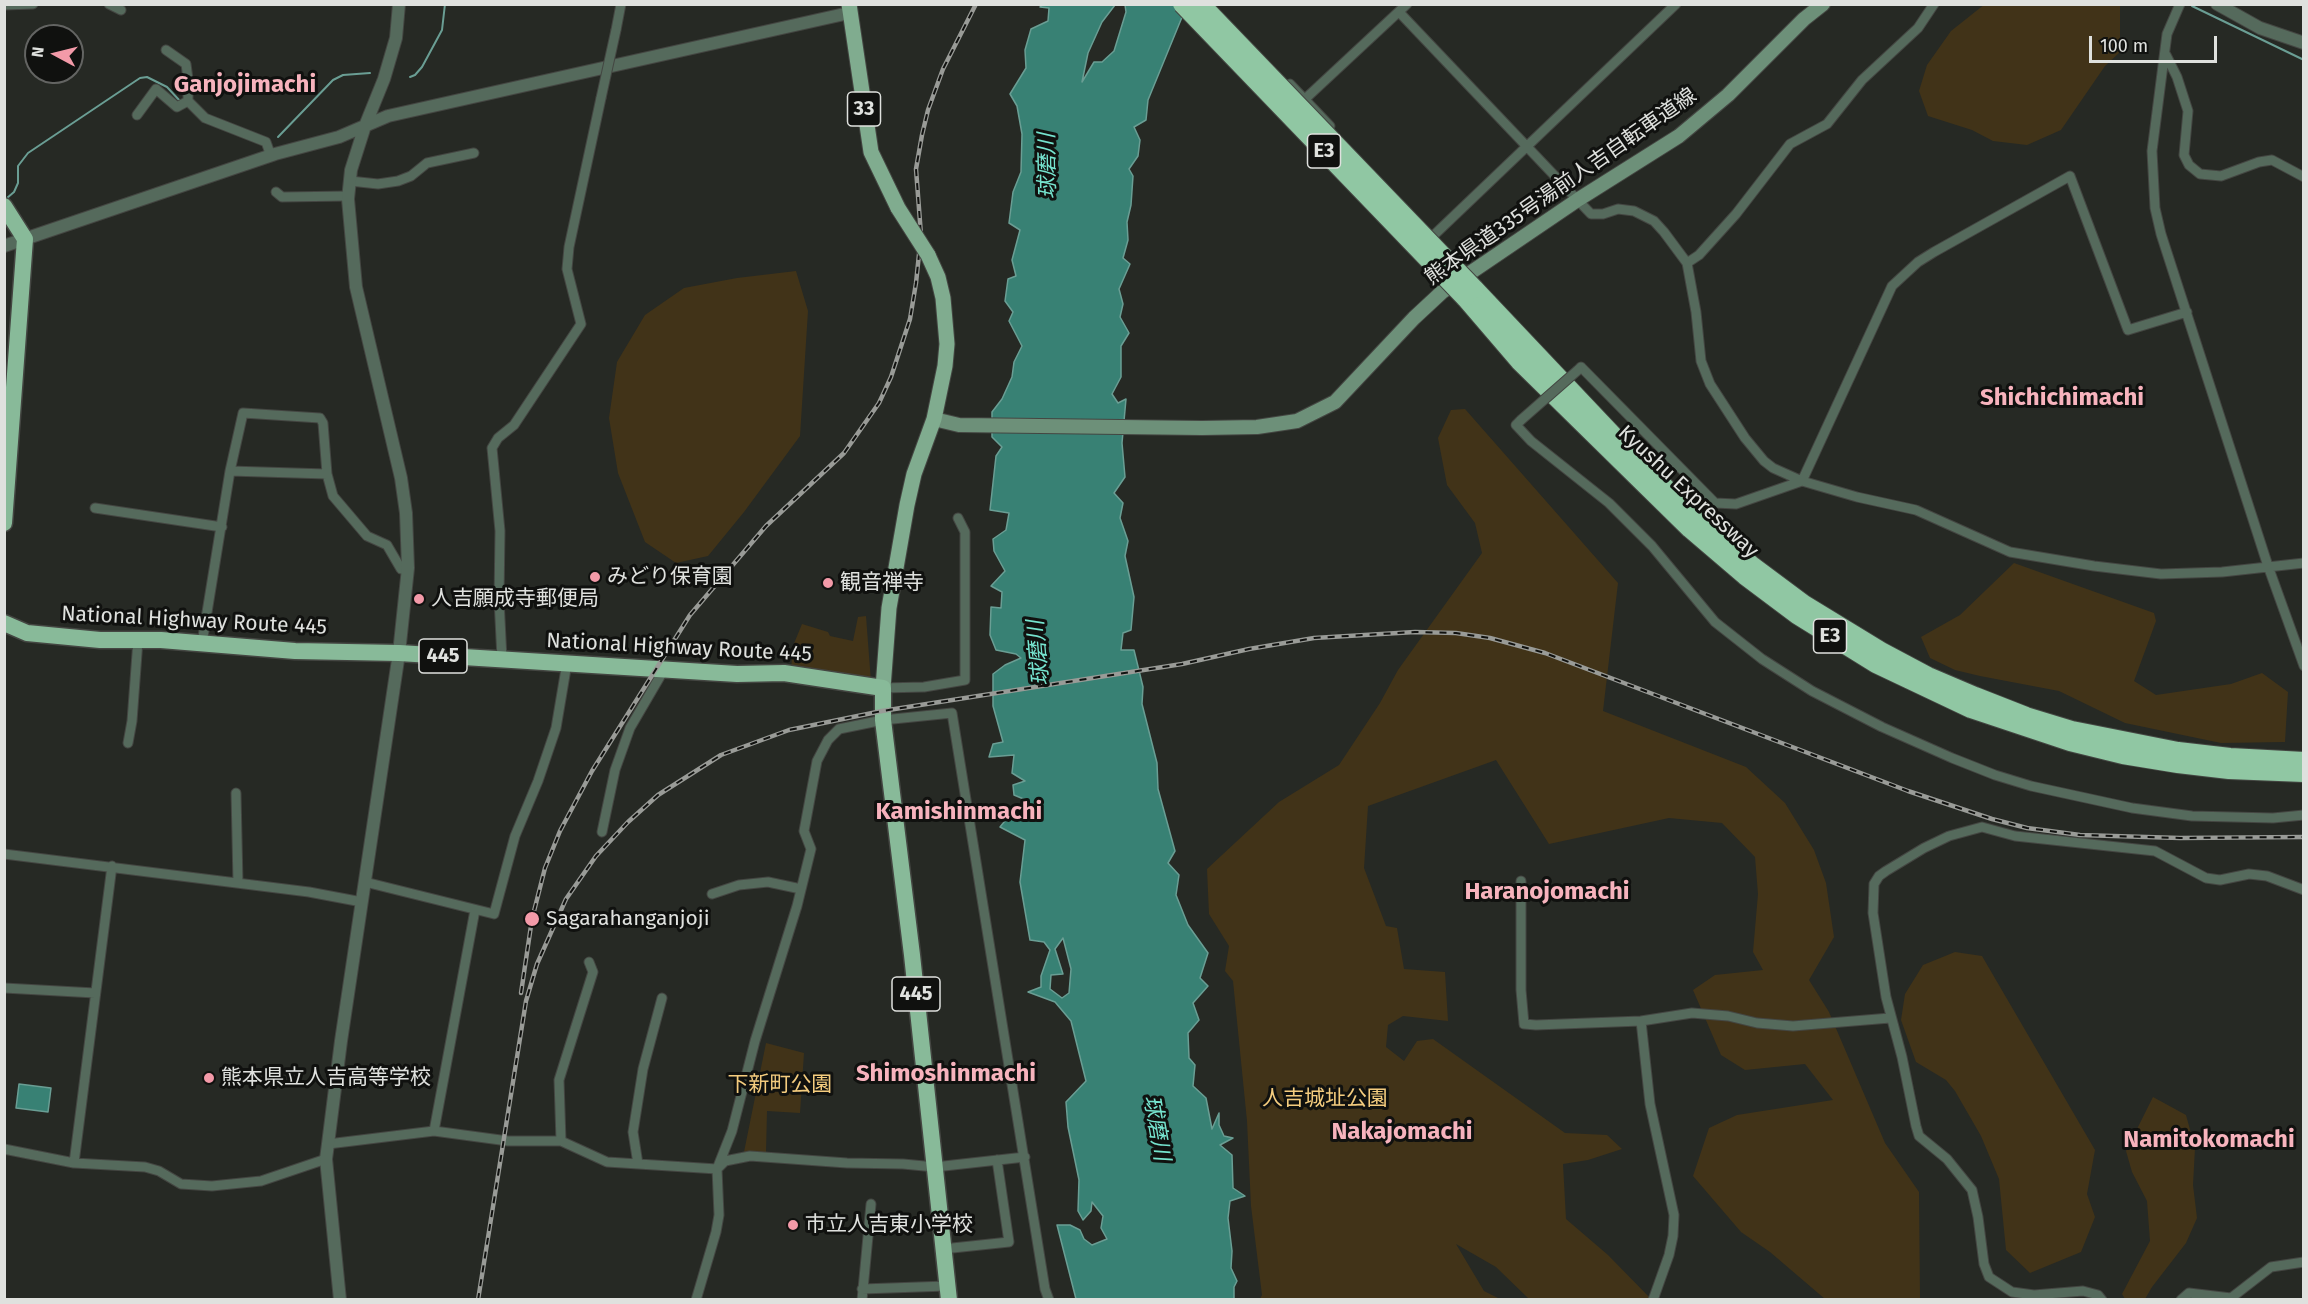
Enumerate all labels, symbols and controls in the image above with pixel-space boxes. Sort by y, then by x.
north arrow [24,24,84,84]
scale bar [2092,24,2220,62]
text: 100 m [2100,35,2148,57]
text: N [28,46,48,58]
district label: Ganjojimachi [174,71,316,99]
street label: 熊本県道335号湯前人吉自転車道線 [1420,83,1702,291]
road number: 33 [848,92,880,126]
water label: 球磨川 [1034,133,1062,199]
road number: E3 [1308,134,1340,168]
district label: Shichichimachi [1980,384,2144,412]
street label: Kyushu Expressway [1613,420,1763,564]
place label: みどり保育園 [607,564,733,590]
marker: みどり保育園 [588,570,602,584]
place label: 観音禅寺 [840,570,924,596]
marker: 観音禅寺 [821,576,835,590]
place label: 人吉願成寺郵便局 [431,586,599,612]
marker: 人吉願成寺郵便局 [412,592,426,606]
street label: National Highway Route 445 [61,601,327,641]
water label: 球磨川 [1023,619,1055,687]
road number: E3 [1814,619,1846,653]
street label: National Highway Route 445 [546,628,812,668]
road number: 445 [419,639,467,673]
district label: Kamishinmachi [876,798,1042,826]
district label: Haranojomachi [1464,878,1630,906]
place label: Sagarahanganjoji [546,906,710,932]
marker: Sagarahanganjoji [523,910,541,928]
road number: 445 [892,977,940,1011]
district label: Shimoshinmachi [856,1060,1036,1088]
place label: 熊本県立人吉高等学校 [221,1065,431,1091]
marker: 熊本県立人吉高等学校 [202,1071,216,1085]
park label: 下新町公園 [728,1072,832,1098]
park label: 人吉城址公園 [1262,1086,1388,1112]
water label: 球磨川 [1137,1093,1175,1163]
district label: Nakajomachi [1331,1118,1473,1146]
district label: Namitokomachi [2123,1126,2295,1154]
place label: 市立人吉東小学校 [805,1212,973,1238]
marker: 市立人吉東小学校 [786,1218,800,1232]

